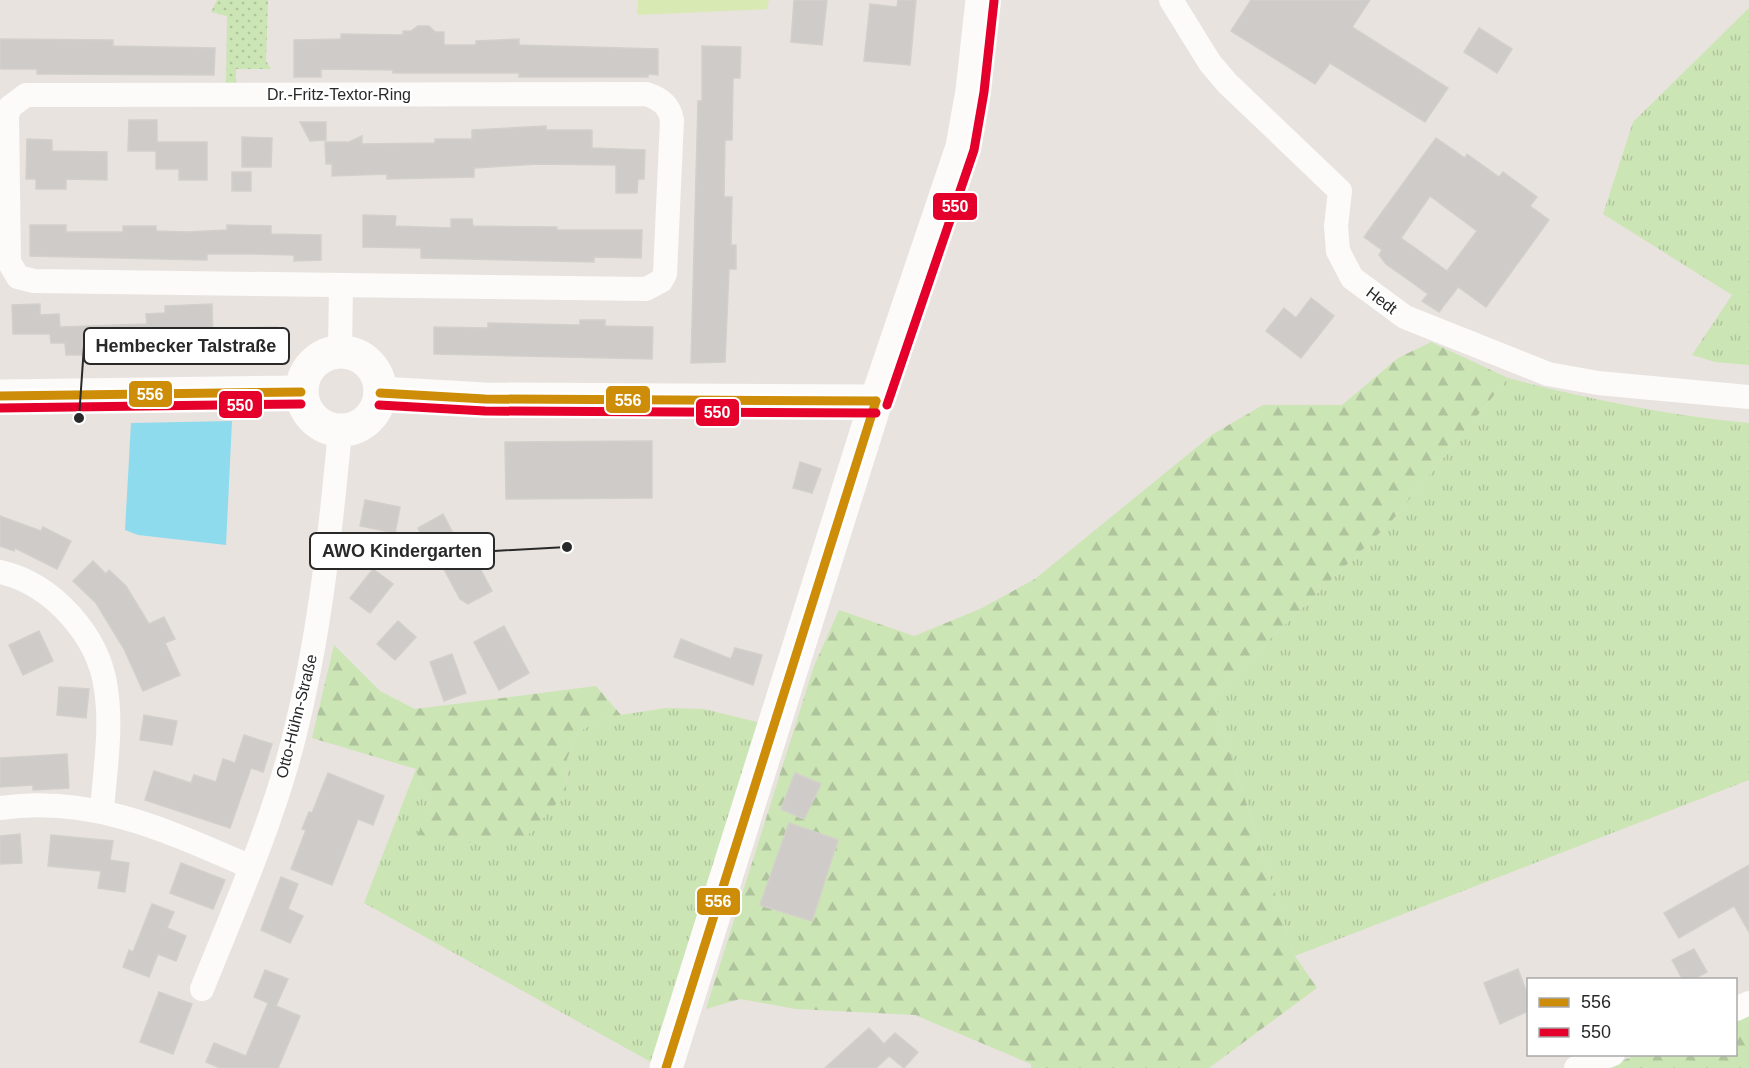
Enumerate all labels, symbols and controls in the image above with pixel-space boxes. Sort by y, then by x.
street label: Dr.-Fritz-Textor-Ring [267,86,411,103]
line badge: 550 [932,192,978,221]
text: 550 [942,198,968,215]
street label: Hedt [1363,283,1401,318]
callout: Hembecker Talstraße [84,328,289,364]
text: Hembecker Talstraße [96,336,276,356]
line badge: 556 [128,380,173,408]
line badge: 556 [605,385,651,414]
text: 556 [137,386,163,403]
line badge: 550 [218,390,263,419]
text: 556 [615,392,641,409]
text: 550 [227,397,253,414]
line badge: 550 [695,398,740,427]
text: 550 [704,404,730,421]
callout: AWO Kindergarten [310,533,494,569]
text: AWO Kindergarten [322,541,482,561]
street label: Otto-Hühn-Straße [273,652,320,780]
line badge: 556 [696,887,741,916]
text: 556 [705,893,731,910]
legend [1527,978,1737,1056]
text: 556 [1581,992,1611,1012]
text: 550 [1581,1022,1611,1042]

